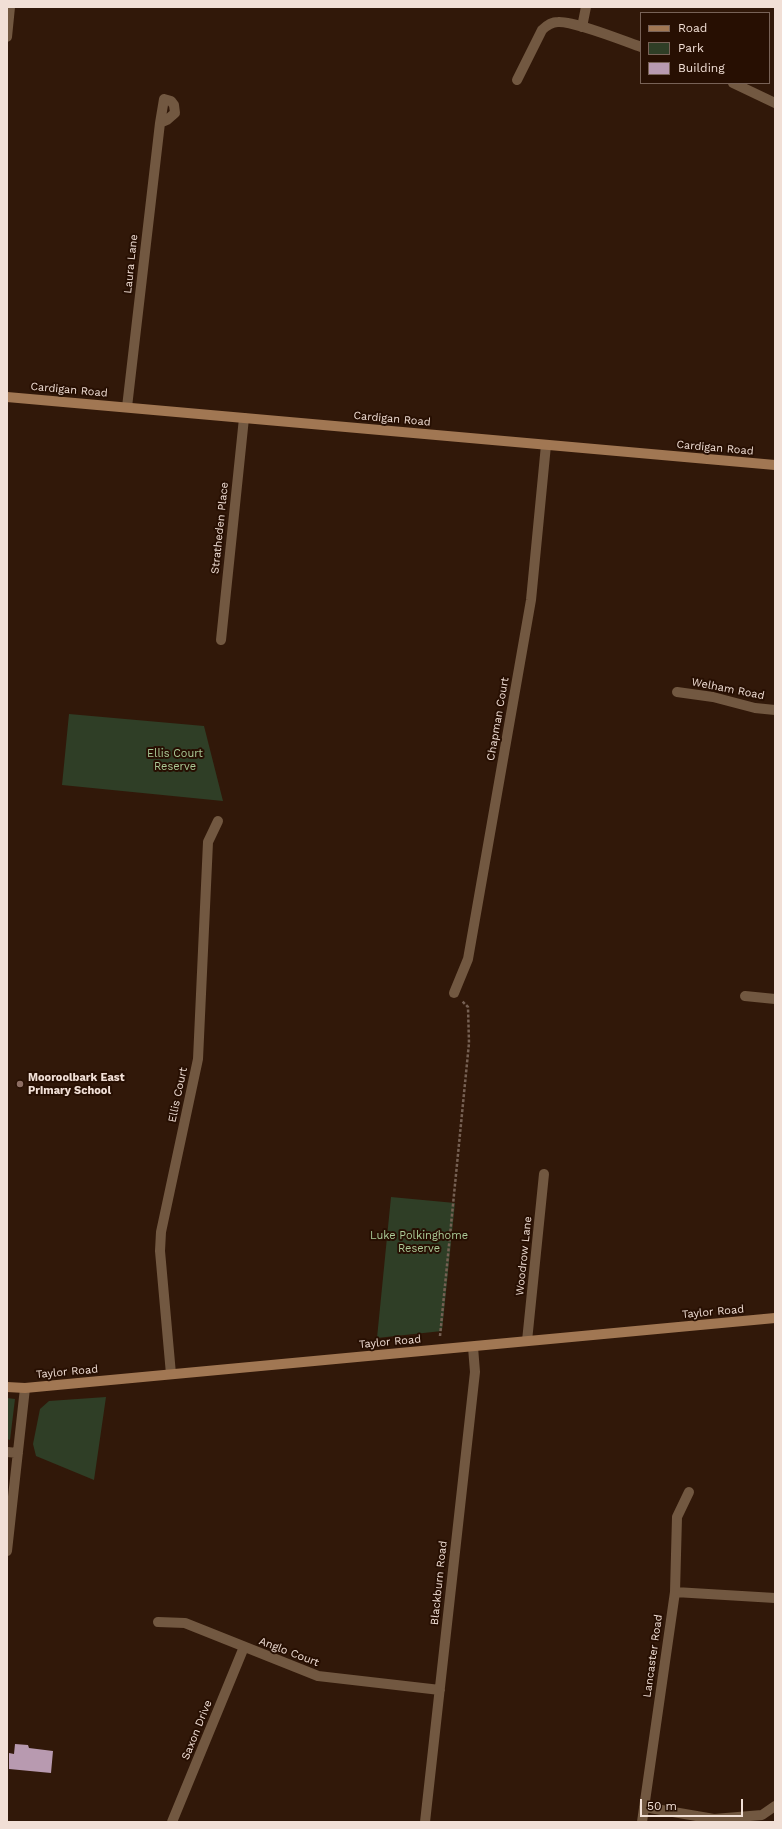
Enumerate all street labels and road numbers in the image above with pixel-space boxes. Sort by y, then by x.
street label: Laura Lane [121,234,141,294]
street label: Cardigan Road [30,380,108,400]
street label: Cardigan Road [353,409,431,429]
street label: Cardigan Road [676,438,754,458]
street label: Stratheden Place [209,481,231,575]
street label: Welham Road [690,675,766,703]
street label: Chapman Court [484,676,512,762]
street label: Ellis Court [166,1066,190,1124]
street label: Woodrow Lane [513,1216,535,1296]
street label: Taylor Road [681,1303,745,1321]
street label: Taylor Road [358,1333,422,1351]
street label: Taylor Road [35,1363,99,1381]
street label: Blackburn Road [428,1540,450,1626]
street label: Lancaster Road [641,1614,665,1698]
street label: Anglo Court [257,1634,321,1670]
street label: Saxon Drive [179,1698,215,1762]

